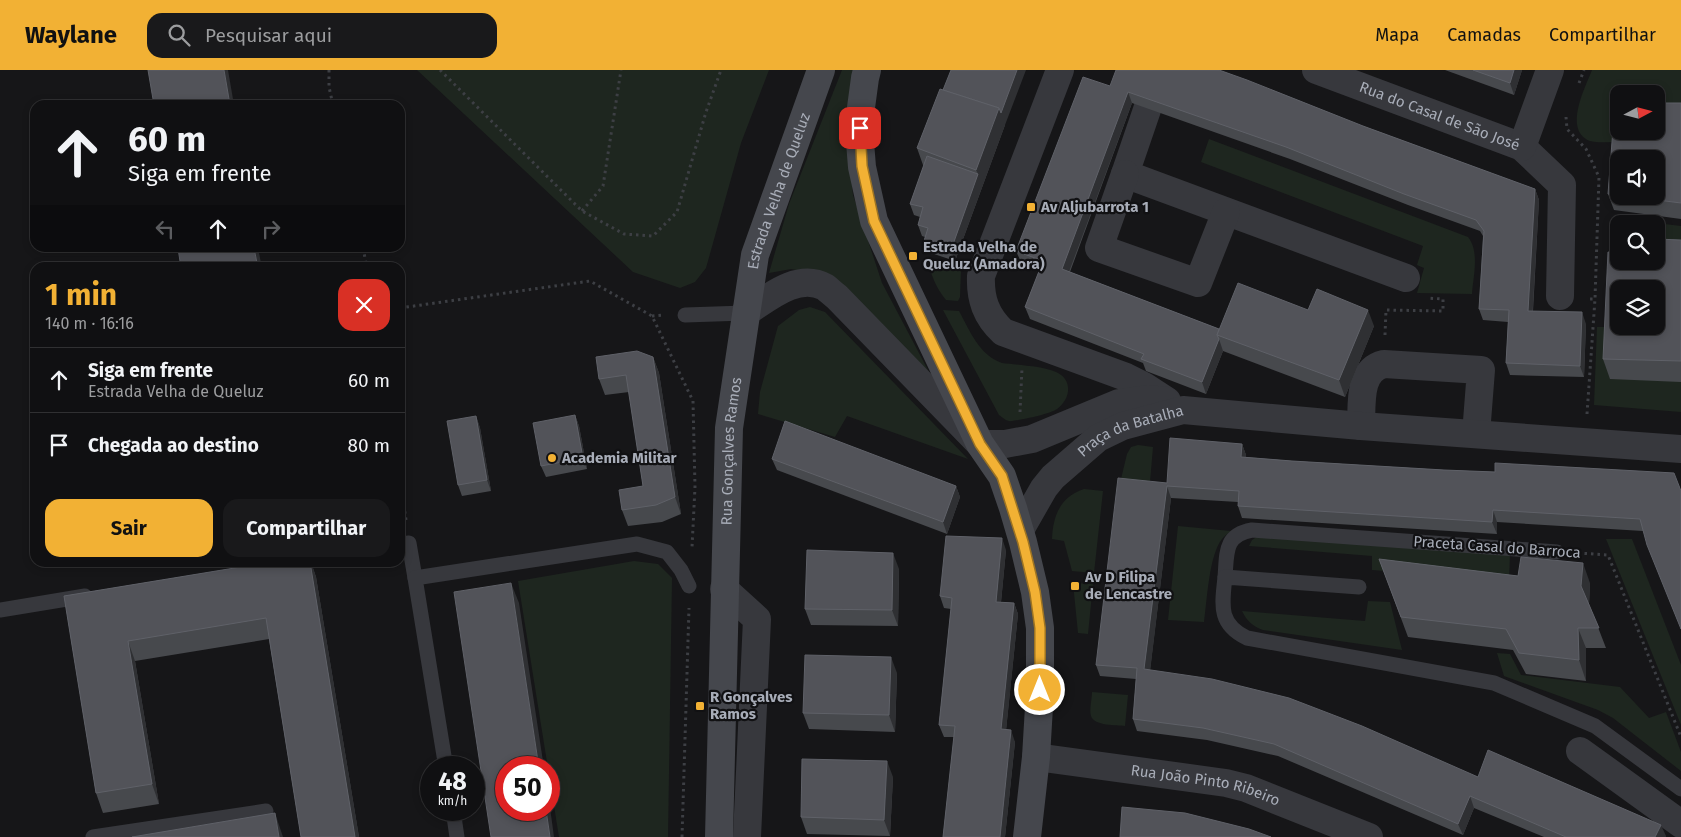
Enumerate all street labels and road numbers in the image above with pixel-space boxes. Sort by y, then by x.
street label: Rua do Casal de São José [1357,78,1522,154]
street label: Estrada Velha de Queluz [744,110,814,271]
street label: Rua Gonçalves Ramos [718,376,746,526]
street label: Praça da Batalha [1074,401,1185,461]
street label: Praceta Casal do Barroca [1413,532,1581,562]
street label: Rua João Pinto Ribeiro [1130,761,1283,810]

